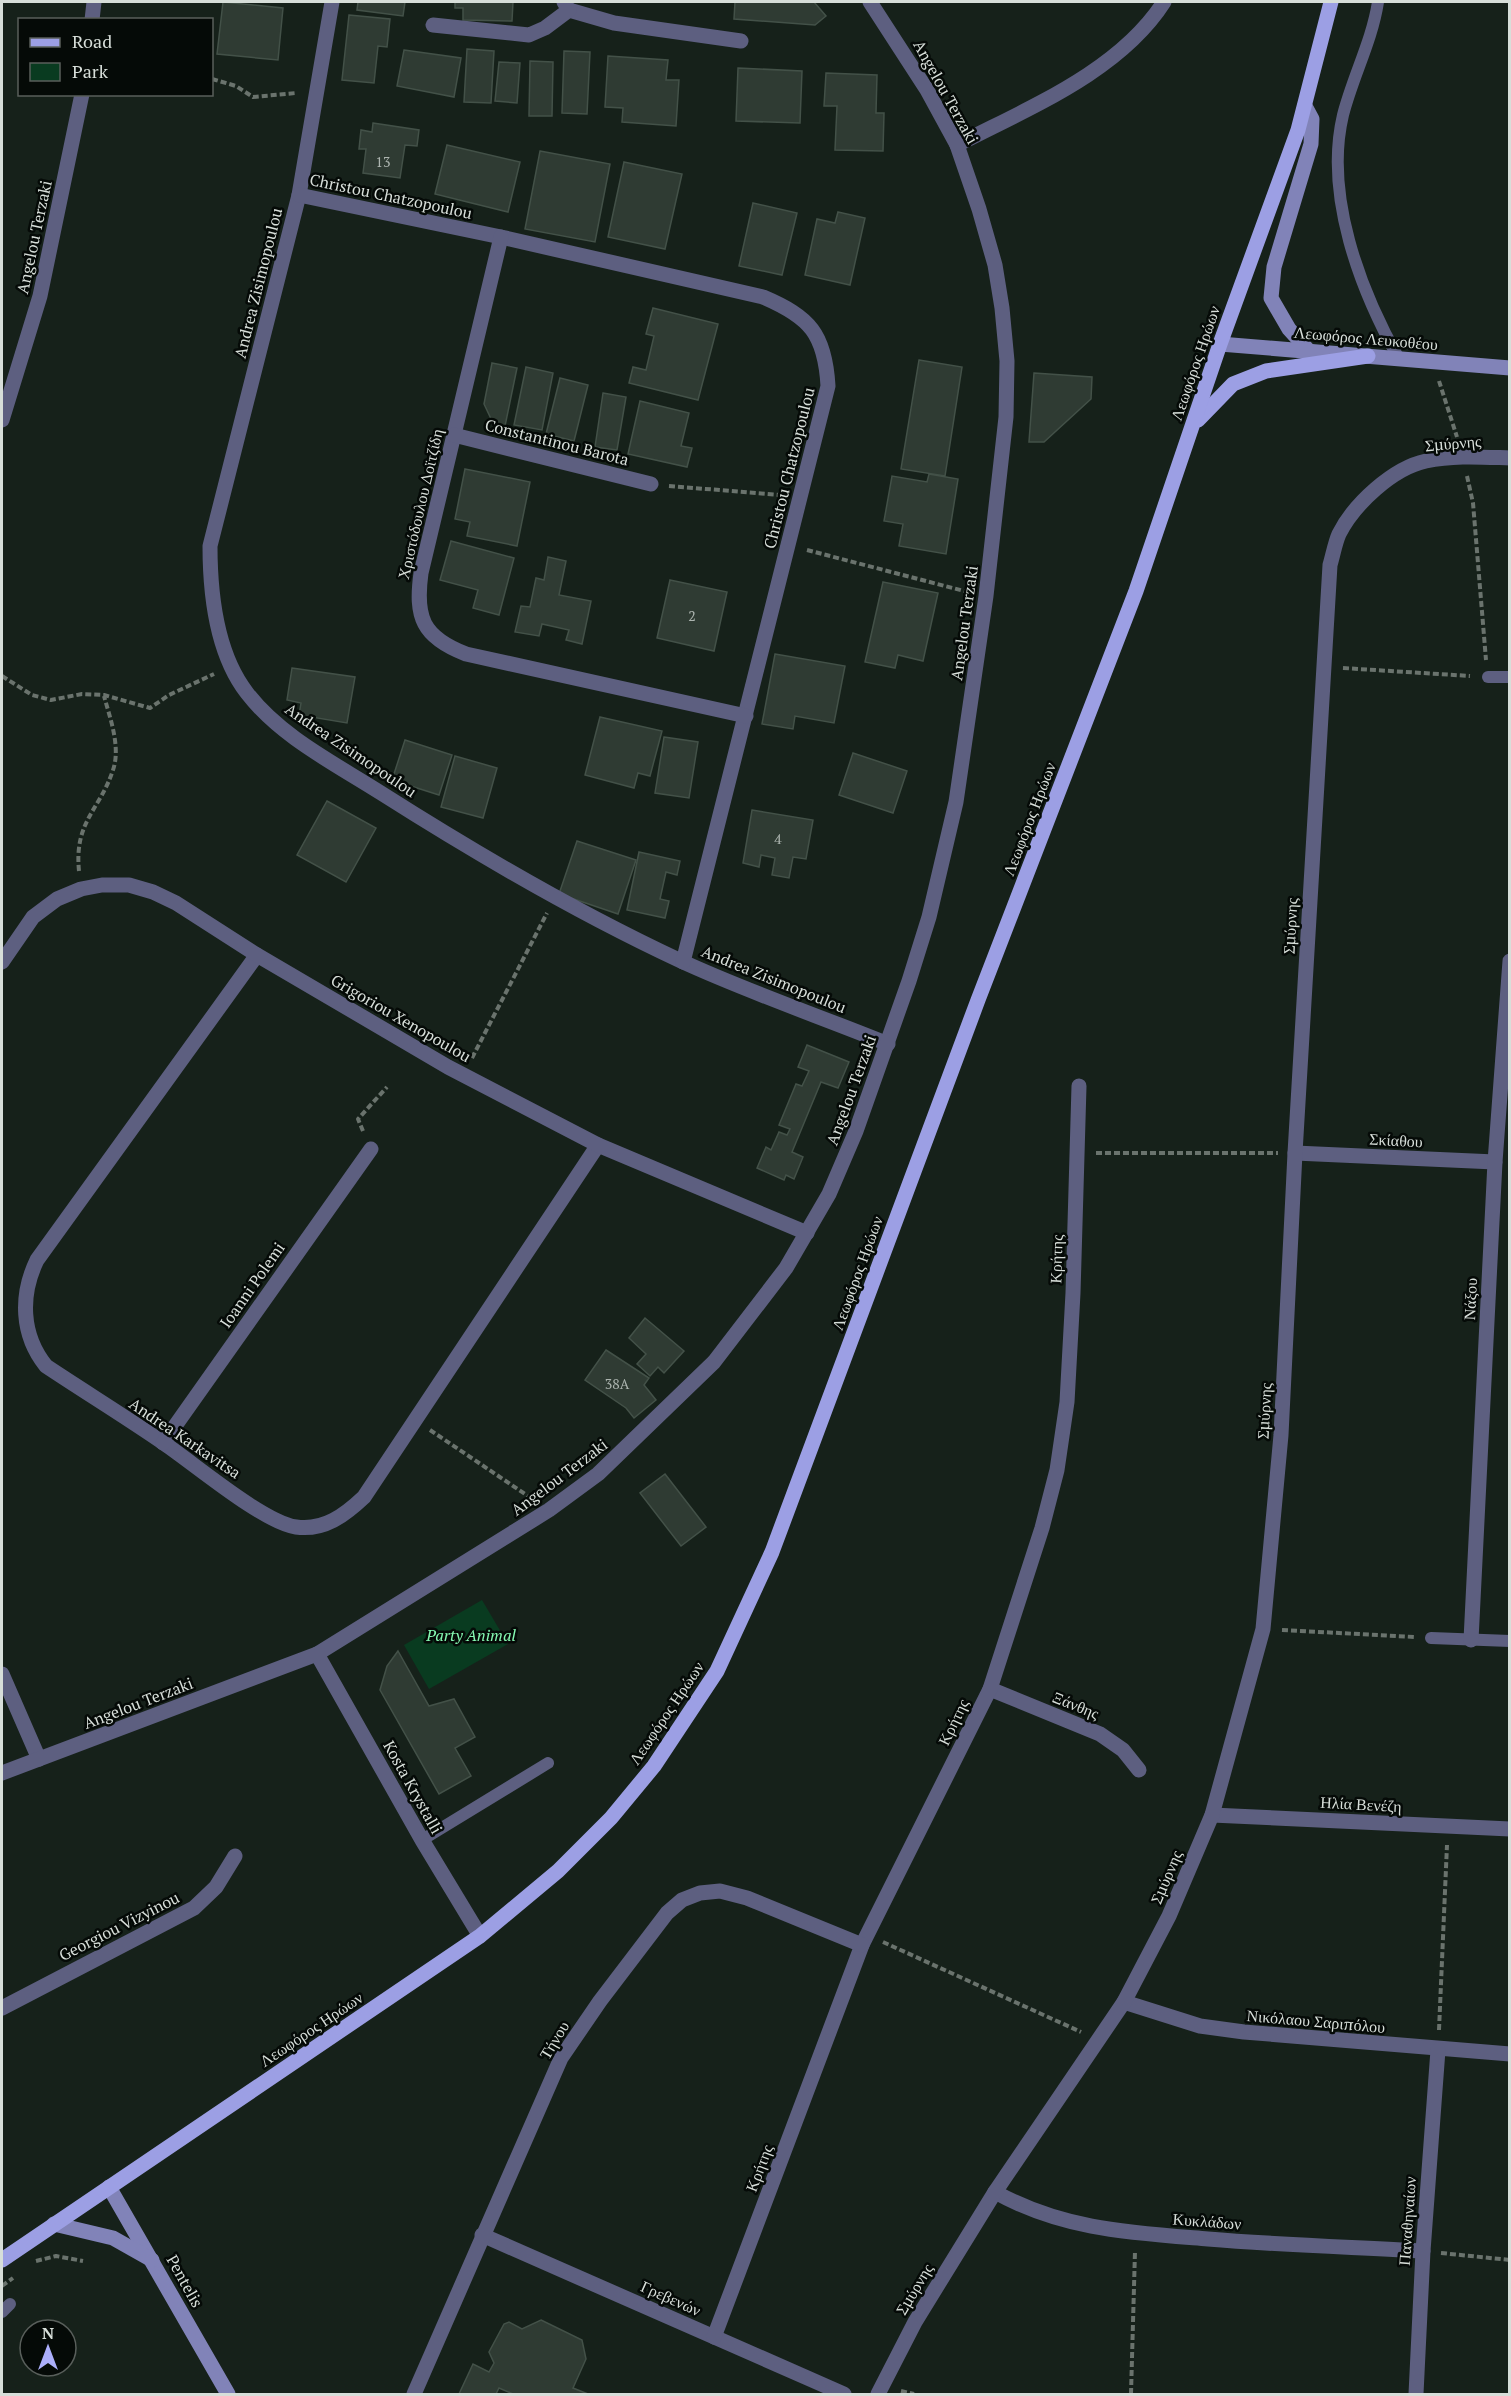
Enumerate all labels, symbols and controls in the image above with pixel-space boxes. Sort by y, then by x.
legend [18,18,213,96]
text: Road [72,29,112,53]
street label: Angelou Terzaki [908,36,984,148]
text: Park [72,59,109,83]
house number: 13 [376,152,390,171]
street label: Christou Chatzopoulou [308,168,474,224]
street label: Angelou Terzaki [11,178,57,296]
street label: Andrea Zisimopoulou [229,205,287,361]
street label: Λεωφόρος Ηρώων [1165,303,1225,423]
street label: Λεωφόρος Λευκοθέου [1293,321,1439,355]
street label: Christou Chatzopoulou [758,385,820,551]
street label: Constantinou Barota [483,413,631,471]
street label: Χριστόδουλου Δοϊτζίδη [392,427,448,581]
street label: Σμύρνης [1424,430,1483,456]
street label: Angelou Terzaki [945,564,983,682]
house number: 2 [688,606,696,625]
street label: Andrea Zisimopoulou [281,698,421,802]
street label: Λεωφόρος Ηρώων [997,759,1061,879]
house number: 4 [774,829,782,848]
street label: Σμύρνης [1278,897,1302,955]
street label: Andrea Zisimopoulou [698,940,850,1018]
street label: Grigoriou Xenopoulou [327,969,475,1067]
street label: Angelou Terzaki [821,1032,881,1148]
street label: Σκίαθου [1369,1128,1423,1152]
street label: Λεωφόρος Ηρώων [826,1213,888,1333]
street label: Κρήτης [1044,1233,1068,1284]
street label: Ioanni Polemi [214,1238,290,1332]
street label: Νάξου [1458,1277,1482,1321]
house number: 38A [605,1374,630,1393]
street label: Σμύρνης [1252,1382,1276,1440]
street label: Andrea Karkavitsa [125,1392,245,1484]
street label: Angelou Terzaki [506,1433,612,1521]
park label: Party Animal [425,1624,516,1646]
street label: Λεωφόρος Ηρώων [623,1657,709,1769]
street label: Angelou Terzaki [80,1672,196,1734]
street label: Ξάνθης [1049,1686,1103,1724]
street label: Κρήτης [932,1695,974,1749]
street label: Kosta Krystalli [378,1736,448,1838]
street label: Ηλία Βενέζη [1320,1791,1402,1817]
street label: Σμύρνης [1145,1846,1187,1907]
street label: Georgiou Vizyinou [55,1886,183,1966]
street label: Λεωφόρος Ηρώων [255,1986,367,2072]
street label: Νικόλαου Σαριπόλου [1246,2004,1386,2038]
street label: Τήνου [534,2017,574,2063]
street label: Κρήτης [740,2141,778,2195]
street label: Παναθηναίων [1393,2176,1421,2266]
street label: Κυκλάδων [1172,2208,1242,2234]
street label: Pentelis [162,2251,209,2311]
street label: Σμύρνης [890,2259,938,2319]
street label: Γρεβενών [637,2275,705,2321]
north arrow [18,2318,78,2378]
text: N [42,2322,54,2344]

